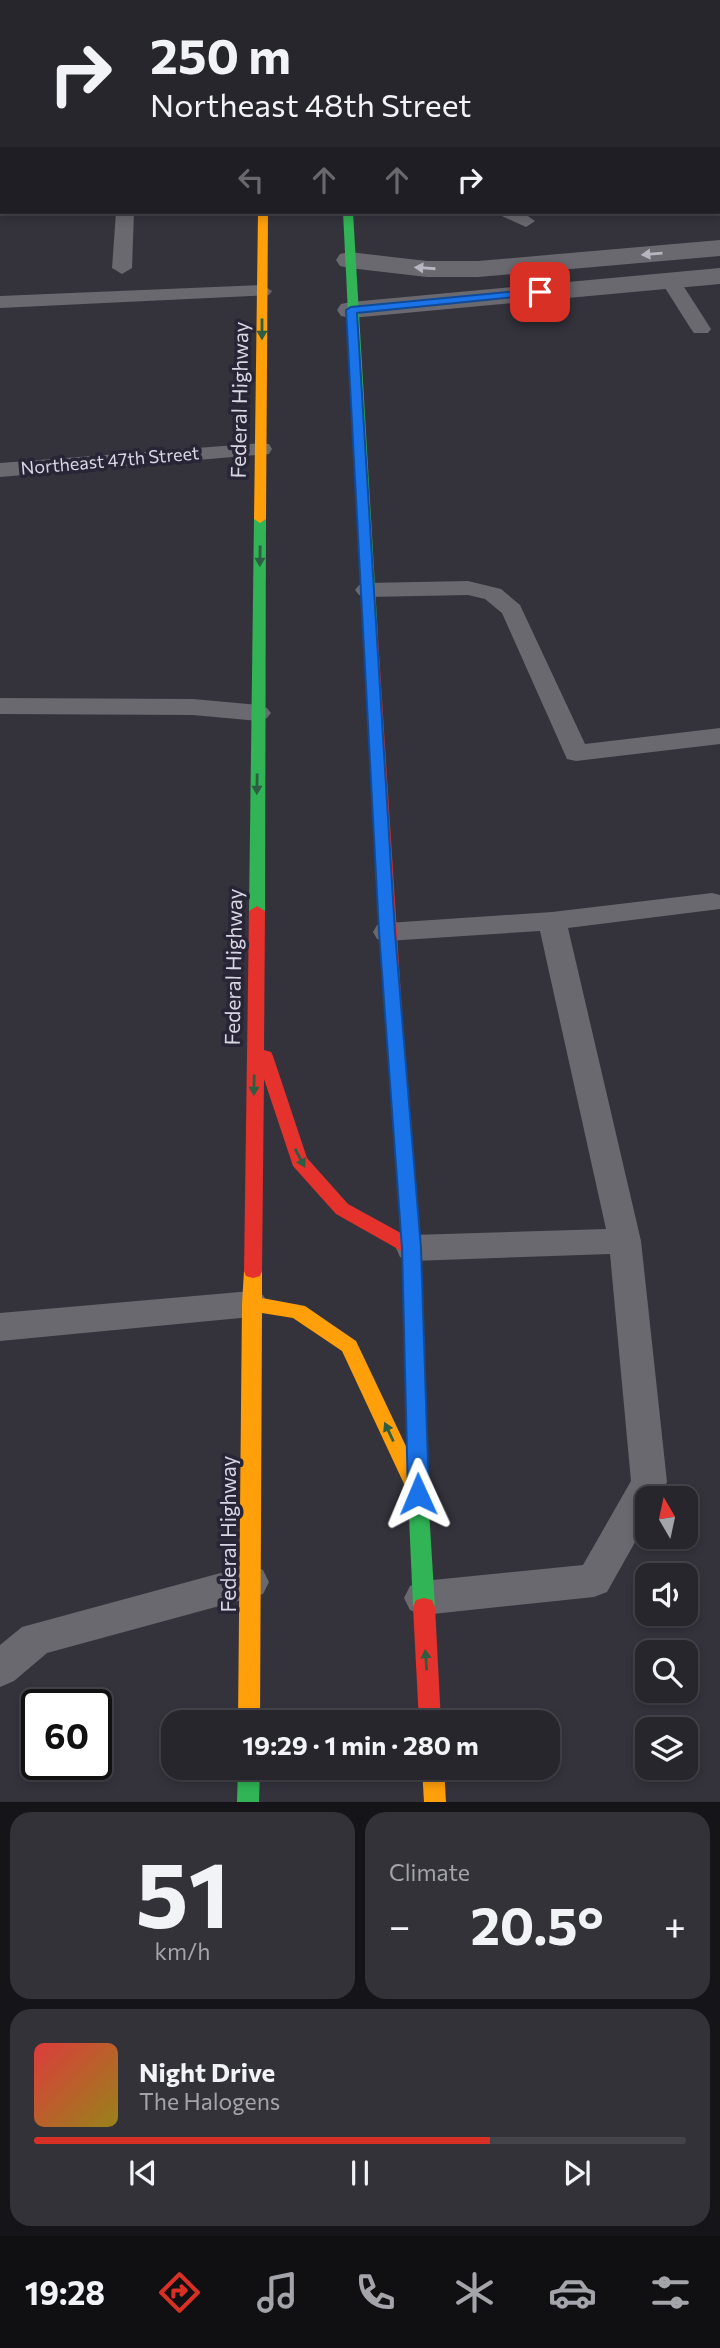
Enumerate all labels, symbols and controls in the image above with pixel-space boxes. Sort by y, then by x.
text: 250 m [150,24,291,84]
icon: right [35,28,126,119]
text: Northeast 48th Street [150,84,471,124]
icon: left [232,161,270,199]
icon: ahead [305,161,343,199]
icon: ahead [378,161,416,199]
icon: right [451,161,489,199]
one-way arrow [641,249,663,260]
pin [510,262,570,322]
one-way arrow [414,263,436,274]
icon: arrive [521,273,559,311]
one-way arrow [256,318,268,340]
street label: Federal Highway [225,321,252,479]
street label: Northeast 47th Street [20,441,200,479]
one-way arrow [254,546,265,568]
one-way arrow [251,773,263,795]
street label: Federal Highway [219,888,246,1046]
one-way arrow [248,1074,259,1096]
one-way arrow [294,1148,306,1168]
one-way arrow [384,1422,395,1442]
street label: Federal Highway [215,1455,240,1612]
position arrow [381,1457,455,1531]
north arrow [635,1486,698,1549]
map controls [635,1486,698,1780]
button: sound [635,1563,698,1626]
button: search [635,1640,698,1703]
one-way arrow [421,1649,432,1671]
speed limit sign: 60 [21,1689,112,1780]
button: layers [635,1717,698,1780]
text: 19:29 · 1 min · 280 m [242,1729,479,1760]
text: 51 [135,1835,230,1947]
text: Climate [389,1858,470,1886]
text: 20.5° [470,1892,604,1956]
text: − [389,1901,411,1948]
text: + [664,1901,686,1948]
text: km/h [155,1937,210,1965]
text: Night Drive [139,2056,275,2087]
text: The Halogens [139,2087,280,2115]
icon: previous [124,2154,162,2192]
icon: pause [341,2154,379,2192]
icon: next [558,2154,596,2192]
icon: directions [155,2268,204,2317]
icon: music [253,2268,302,2317]
icon: phone [351,2268,400,2317]
icon: climate [450,2268,499,2317]
icon: car [548,2268,597,2317]
icon: filters [646,2268,695,2317]
text: 19:28 [25,2272,105,2312]

